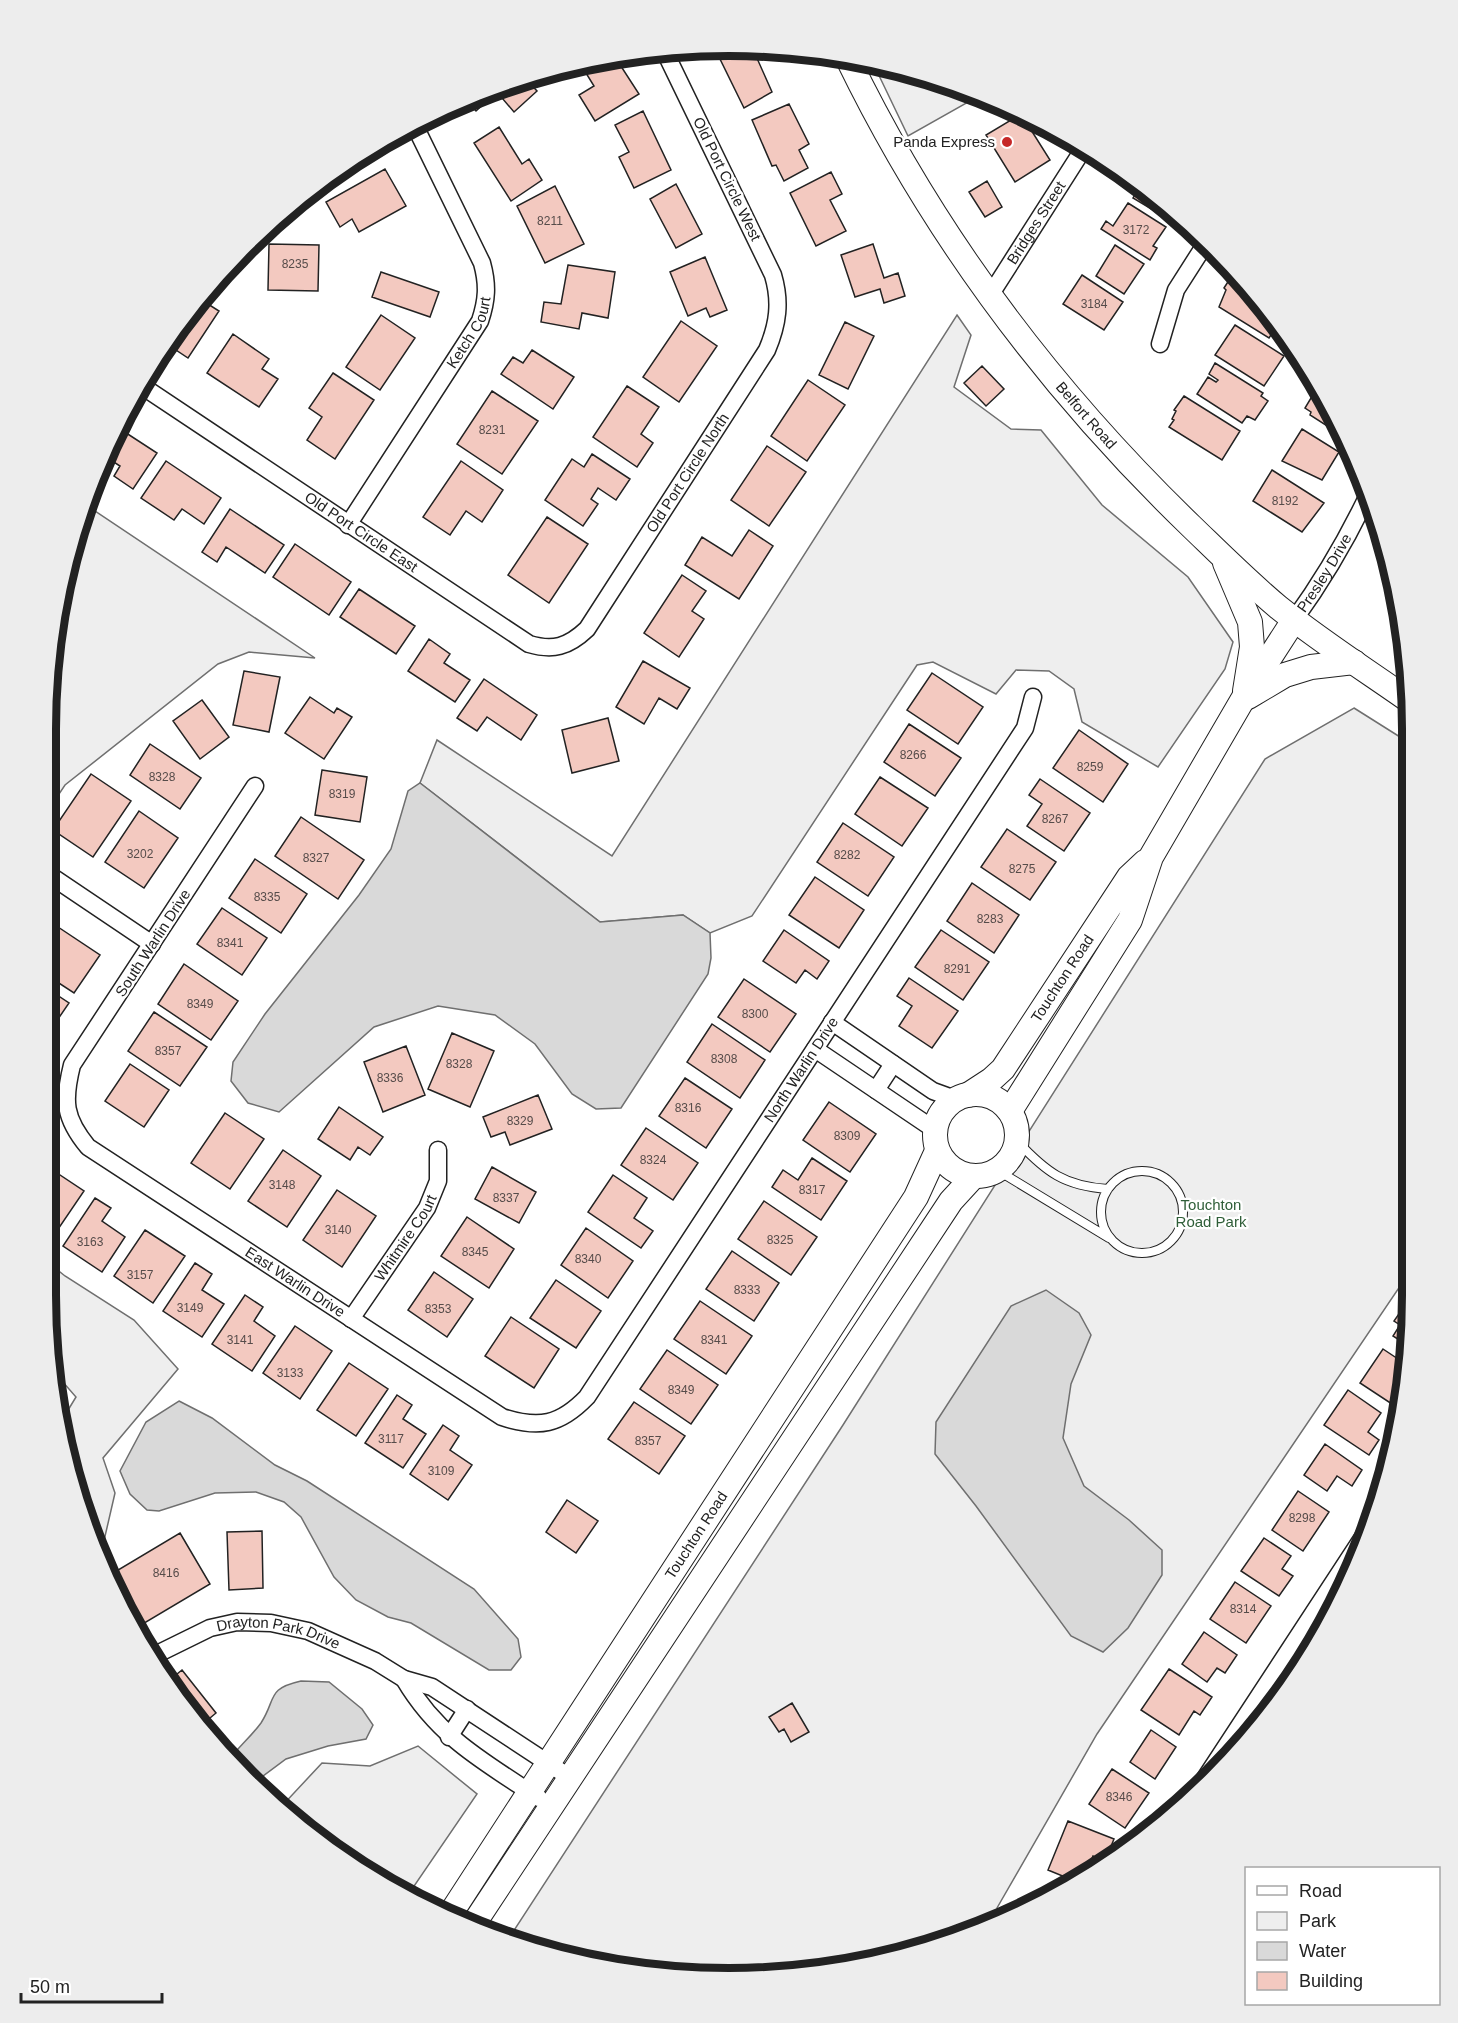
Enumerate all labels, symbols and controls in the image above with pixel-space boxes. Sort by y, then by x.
street label: Old Port Circle West [690,114,765,244]
place label: Panda Express [893,133,995,150]
marker: Panda Express [1000,135,1014,149]
street label: Bridges Street [1003,177,1069,267]
house number: 8211 [537,214,563,228]
house number: 3172 [1123,223,1150,237]
house number: 8235 [282,257,309,271]
street label: Ketch Court [443,295,494,371]
house number: 3184 [1081,297,1108,311]
street label: Belfort Road [1053,378,1120,452]
street label: Old Port Circle North [643,410,732,535]
house number: 8231 [479,423,506,437]
street label: Old Port Circle East [302,488,422,576]
house number: 8192 [1272,494,1299,508]
street label: Presley Drive [1293,531,1355,615]
house number: 8266 [900,748,927,762]
house number: 8259 [1077,760,1104,774]
house number: 8328 [149,770,176,784]
house number: 8319 [329,787,356,801]
house number: 8267 [1042,812,1069,826]
house number: 3202 [127,847,154,861]
house number: 8282 [834,848,861,862]
house number: 8327 [303,851,330,865]
house number: 8275 [1009,862,1036,876]
street label: South Warlin Drive [112,886,194,1000]
house number: 8335 [254,890,281,904]
house number: 8283 [977,912,1004,926]
street label: Touchton Road [1027,931,1097,1025]
house number: 8341 [217,936,244,950]
house number: 8291 [944,962,971,976]
house number: 8349 [187,997,214,1011]
house number: 8300 [742,1007,769,1021]
street label: North Warlin Drive [760,1014,841,1125]
house number: 8357 [155,1044,182,1058]
house number: 8308 [711,1052,738,1066]
house number: 8328 [446,1057,473,1071]
house number: 8336 [377,1071,404,1085]
house number: 8316 [675,1101,702,1115]
house number: 8329 [507,1114,534,1128]
house number: 8309 [834,1129,861,1143]
house number: 8324 [640,1153,667,1167]
house number: 3148 [269,1178,296,1192]
house number: 8317 [799,1183,826,1197]
street label: Whitmire Court [371,1191,440,1284]
house number: 8337 [493,1191,520,1205]
park label: Touchton Road Park [1176,1196,1247,1230]
house number: 3140 [325,1223,352,1237]
house number: 8325 [767,1233,794,1247]
house number: 3163 [77,1235,104,1249]
street label: East Warlin Drive [242,1243,348,1320]
house number: 8345 [462,1245,489,1259]
house number: 8340 [575,1252,602,1266]
house number: 3157 [127,1268,154,1282]
house number: 8333 [734,1283,761,1297]
house number: 3149 [177,1301,204,1315]
house number: 8353 [425,1302,452,1316]
house number: 3141 [227,1333,254,1347]
house number: 8341 [701,1333,728,1347]
house number: 3133 [277,1366,304,1380]
house number: 8349 [668,1383,695,1397]
house number: 3117 [378,1432,404,1446]
house number: 8357 [635,1434,662,1448]
house number: 3109 [428,1464,455,1478]
street label: Touchton Road [661,1488,730,1582]
house number: 8298 [1289,1511,1316,1525]
house number: 8416 [153,1566,180,1580]
house number: 8314 [1230,1602,1257,1616]
street label: Drayton Park Drive [215,1612,343,1652]
house number: 8346 [1106,1790,1133,1804]
legend [1245,1867,1440,2005]
text: Road [1299,1881,1342,1901]
text: Park [1299,1911,1337,1931]
text: Water [1299,1941,1346,1961]
scale bar [21,1966,162,2004]
text: Building [1299,1971,1363,1991]
text: 50 m [30,1977,70,1997]

